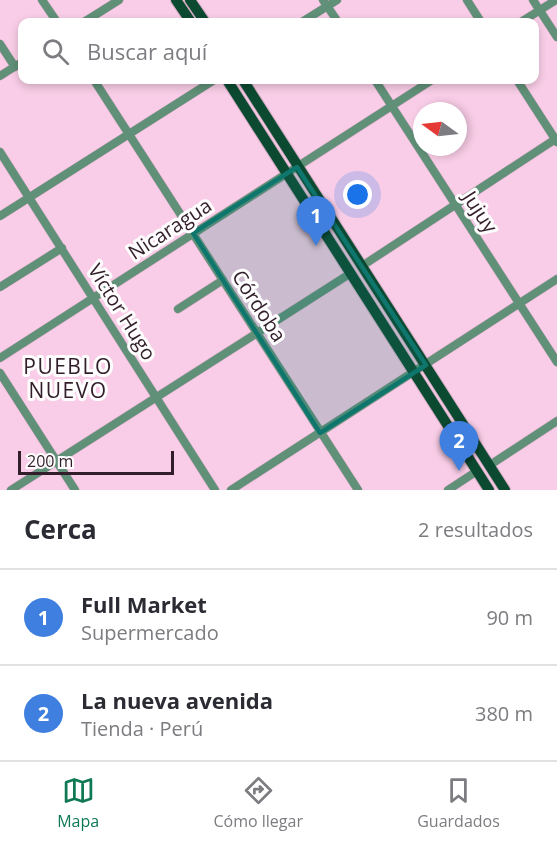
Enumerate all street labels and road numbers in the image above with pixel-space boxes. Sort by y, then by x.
street label: Jujuy [456,184,505,239]
street label: Nicaragua [123,192,217,266]
street label: Víctor Hugo [82,258,163,365]
street label: Córdoba [226,265,293,347]

